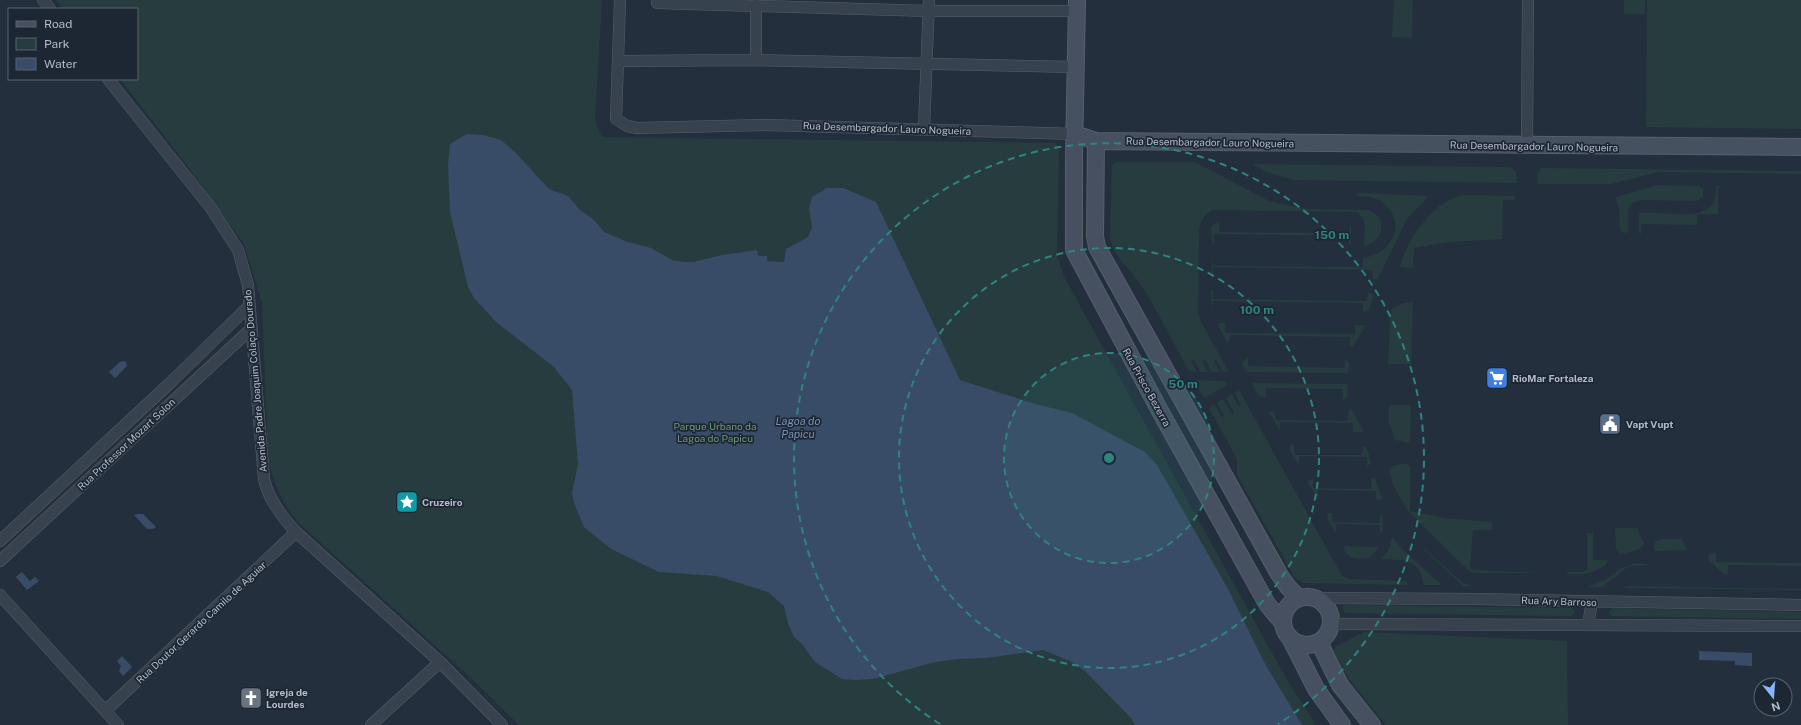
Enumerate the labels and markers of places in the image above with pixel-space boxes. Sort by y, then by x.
supermarket icon: RioMar Fortaleza [1484,365,1510,391]
place label: RioMar Fortaleza [1512,372,1594,384]
public building icon: Vapt Vupt [1597,411,1623,437]
place label: Vapt Vupt [1626,418,1673,430]
centre of rings [1102,451,1116,465]
place icon: Cruzeiro [394,489,420,515]
place label: Cruzeiro [422,496,463,508]
church icon: Igreja de Lourdes [238,685,264,711]
place label: Igreja de Lourdes [266,686,308,710]

